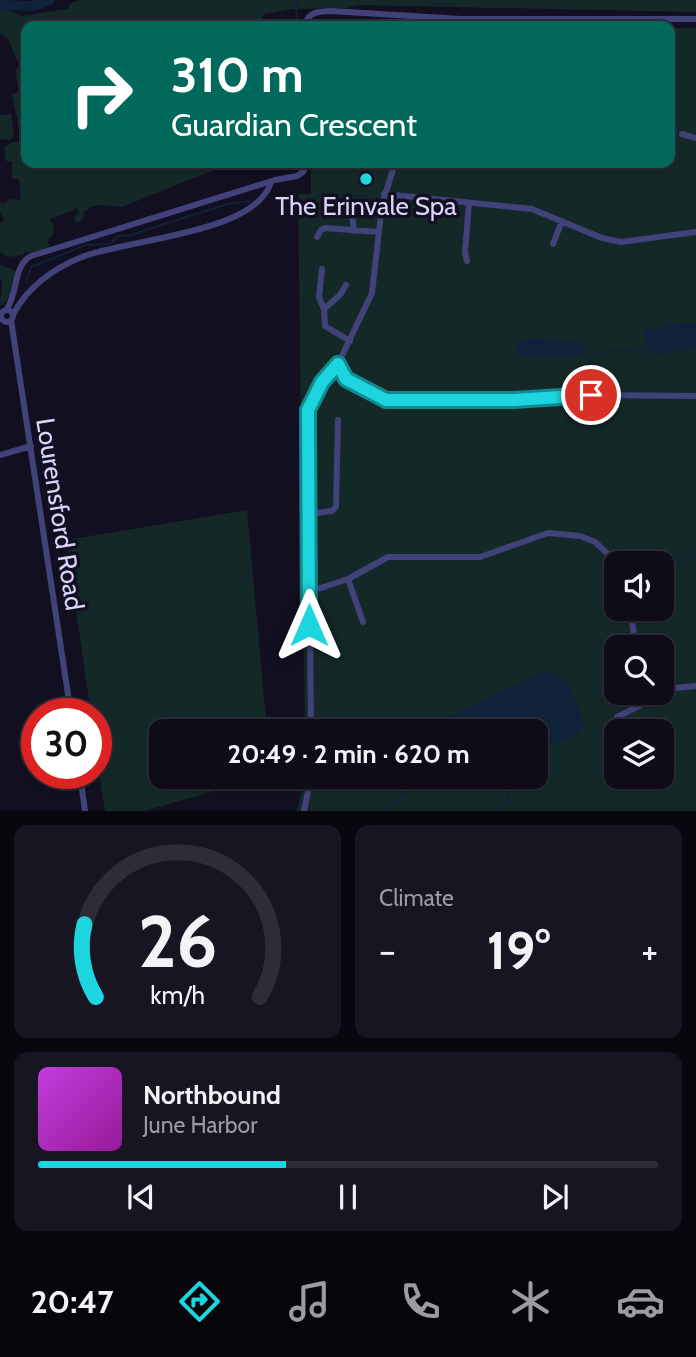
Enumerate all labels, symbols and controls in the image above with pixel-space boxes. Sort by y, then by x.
text: 310 m [171,45,304,104]
icon: right [56,49,147,140]
text: Guardian Crescent [171,105,417,144]
marker: The Erinvale Spa [358,171,374,187]
place label: The Erinvale Spa [275,190,457,222]
pin [561,365,621,425]
icon: arrive [572,376,610,414]
street label: Lourensford Road [29,415,91,613]
map controls [604,551,674,789]
button: sound [604,551,674,621]
position arrow [272,588,346,662]
button: search [604,635,674,705]
speed limit sign: 30 [21,698,112,789]
button: layers [604,719,674,789]
text: 20:49 · 2 min · 620 m [227,738,470,770]
text: Climate [379,884,454,912]
text: 26 [138,898,217,986]
text: 19° [487,919,550,982]
text: − [379,927,396,974]
text: + [641,927,658,974]
text: km/h [150,980,205,1010]
text: Northbound [143,1079,281,1111]
text: June Harbor [143,1111,257,1139]
icon: previous [122,1178,160,1216]
icon: pause [329,1178,367,1216]
icon: next [536,1178,574,1216]
icon: directions [175,1277,224,1326]
icon: music [285,1277,334,1326]
icon: phone [396,1277,445,1326]
icon: climate [506,1277,555,1326]
icon: car [616,1277,665,1326]
text: 20:47 [31,1282,114,1321]

